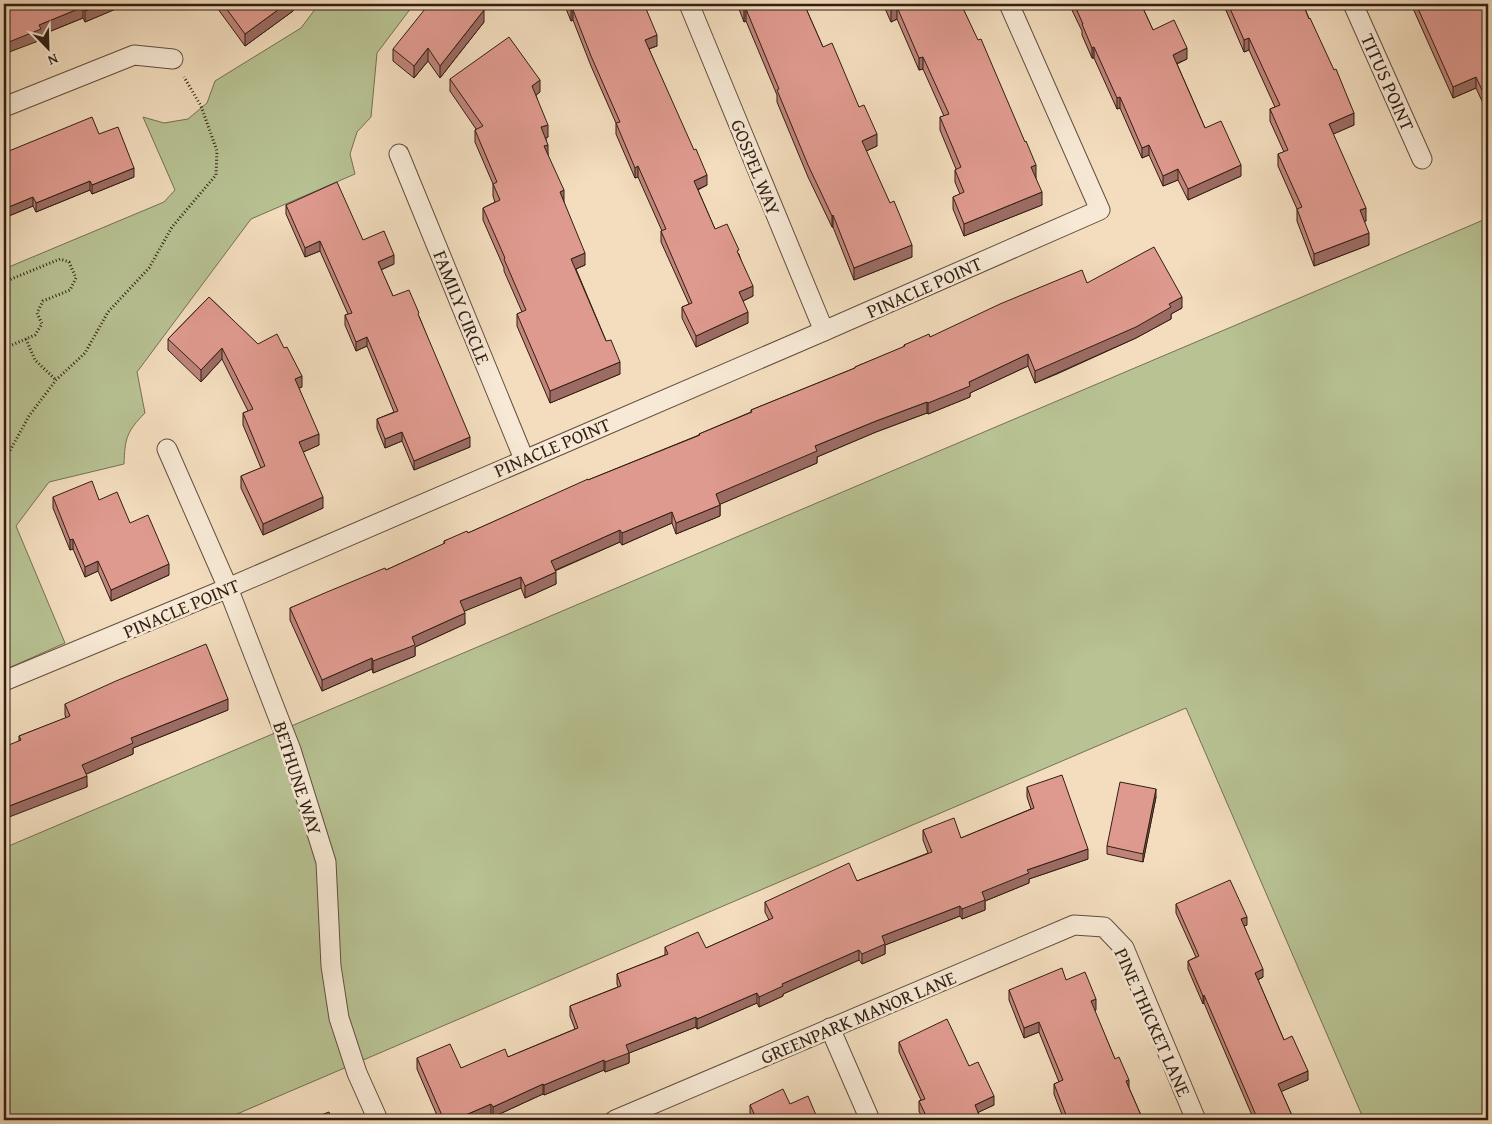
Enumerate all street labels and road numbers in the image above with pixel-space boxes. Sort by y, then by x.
street label: TITUS POINT [1354,29,1422,135]
street label: GOSPEL WAY [724,115,788,220]
street label: FAMILY CIRCLE [426,246,498,369]
street label: PINACLE POINT [862,249,987,325]
street label: PINACLE POINT [490,410,615,484]
street label: PINACLE POINT [119,571,244,645]
street label: BETHUNE WAY [266,717,330,839]
street label: PINE THICKET LANE [1108,943,1199,1101]
street label: GREENPARK MANOR LANE [756,963,960,1071]

